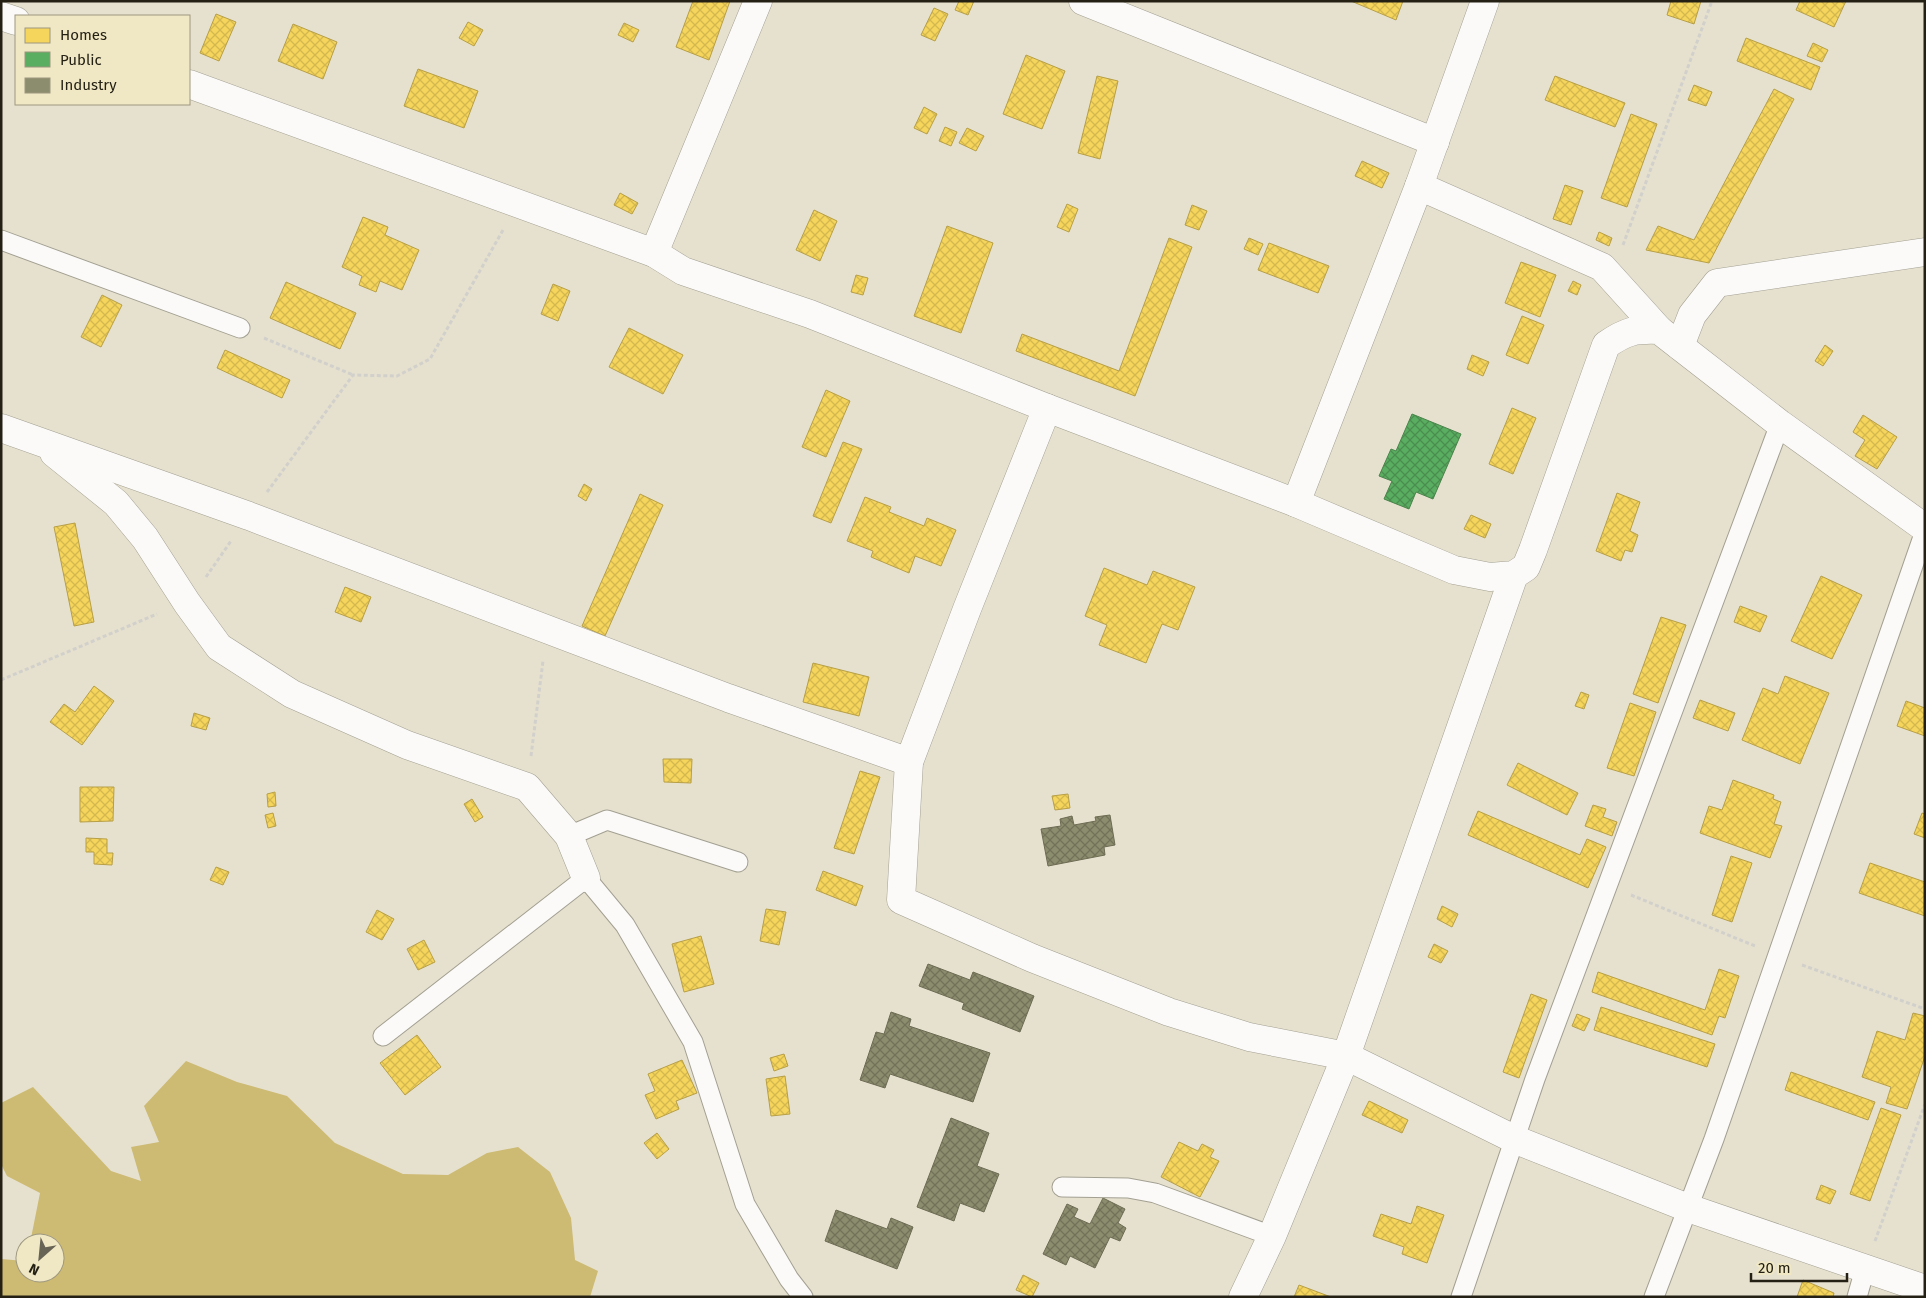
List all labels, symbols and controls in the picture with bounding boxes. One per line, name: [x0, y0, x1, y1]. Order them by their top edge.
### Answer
legend: [15, 15, 190, 105]
text: Homes: [60, 26, 107, 44]
text: Public: [60, 51, 102, 69]
text: Industry: [60, 76, 117, 94]
north arrow: [15, 1233, 65, 1283]
scale bar: [1751, 1250, 1847, 1282]
text: N: [26, 1259, 42, 1279]
text: 20 m: [1758, 1259, 1791, 1277]

